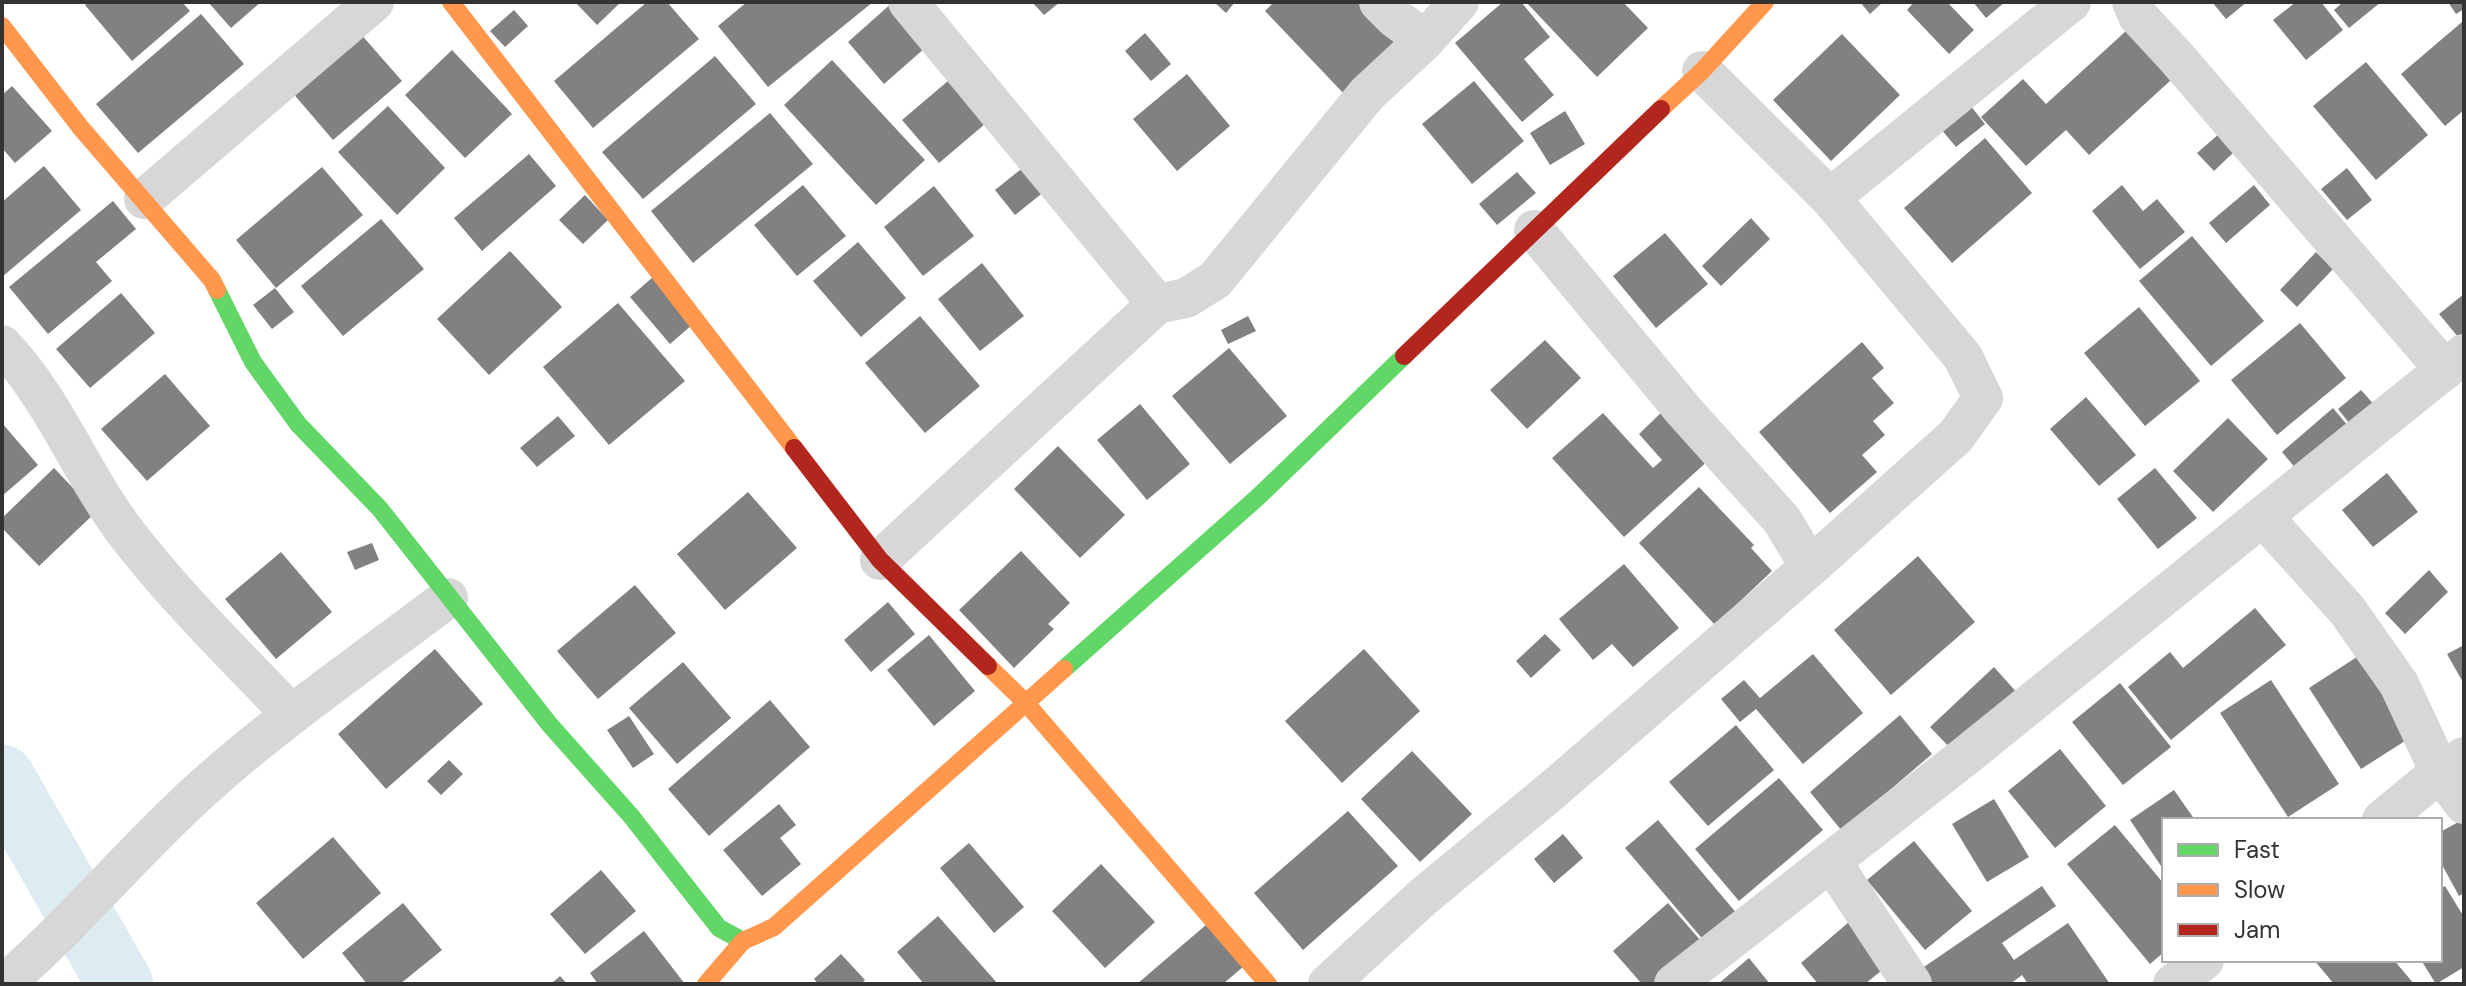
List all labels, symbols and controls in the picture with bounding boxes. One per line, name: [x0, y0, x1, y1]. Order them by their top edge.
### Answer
legend: [2162, 818, 2442, 962]
text: Fast: [2234, 834, 2280, 865]
text: Slow: [2234, 874, 2285, 905]
text: Jam: [2234, 914, 2280, 945]

